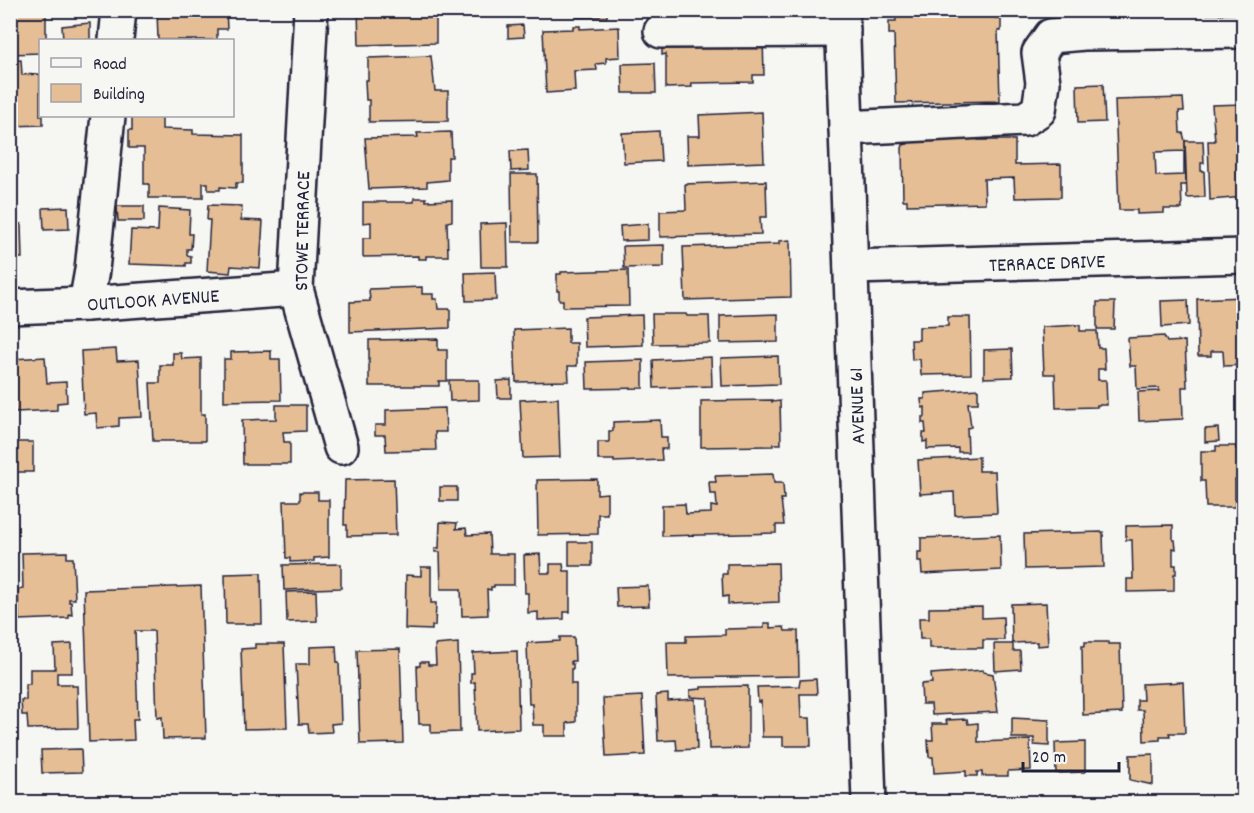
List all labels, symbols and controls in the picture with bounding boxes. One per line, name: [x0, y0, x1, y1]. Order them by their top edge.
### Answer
legend: [39, 39, 234, 117]
text: Road: [93, 53, 127, 78]
text: Building: [93, 83, 145, 108]
street label: STOWE TERRACE: [289, 171, 319, 291]
street label: TERRACE DRIVE: [989, 249, 1106, 281]
street label: OUTLOOK AVENUE: [86, 283, 220, 321]
street label: AVENUE 61: [844, 367, 874, 445]
scale bar: [1023, 735, 1119, 773]
text: 20 m: [1032, 746, 1066, 771]

